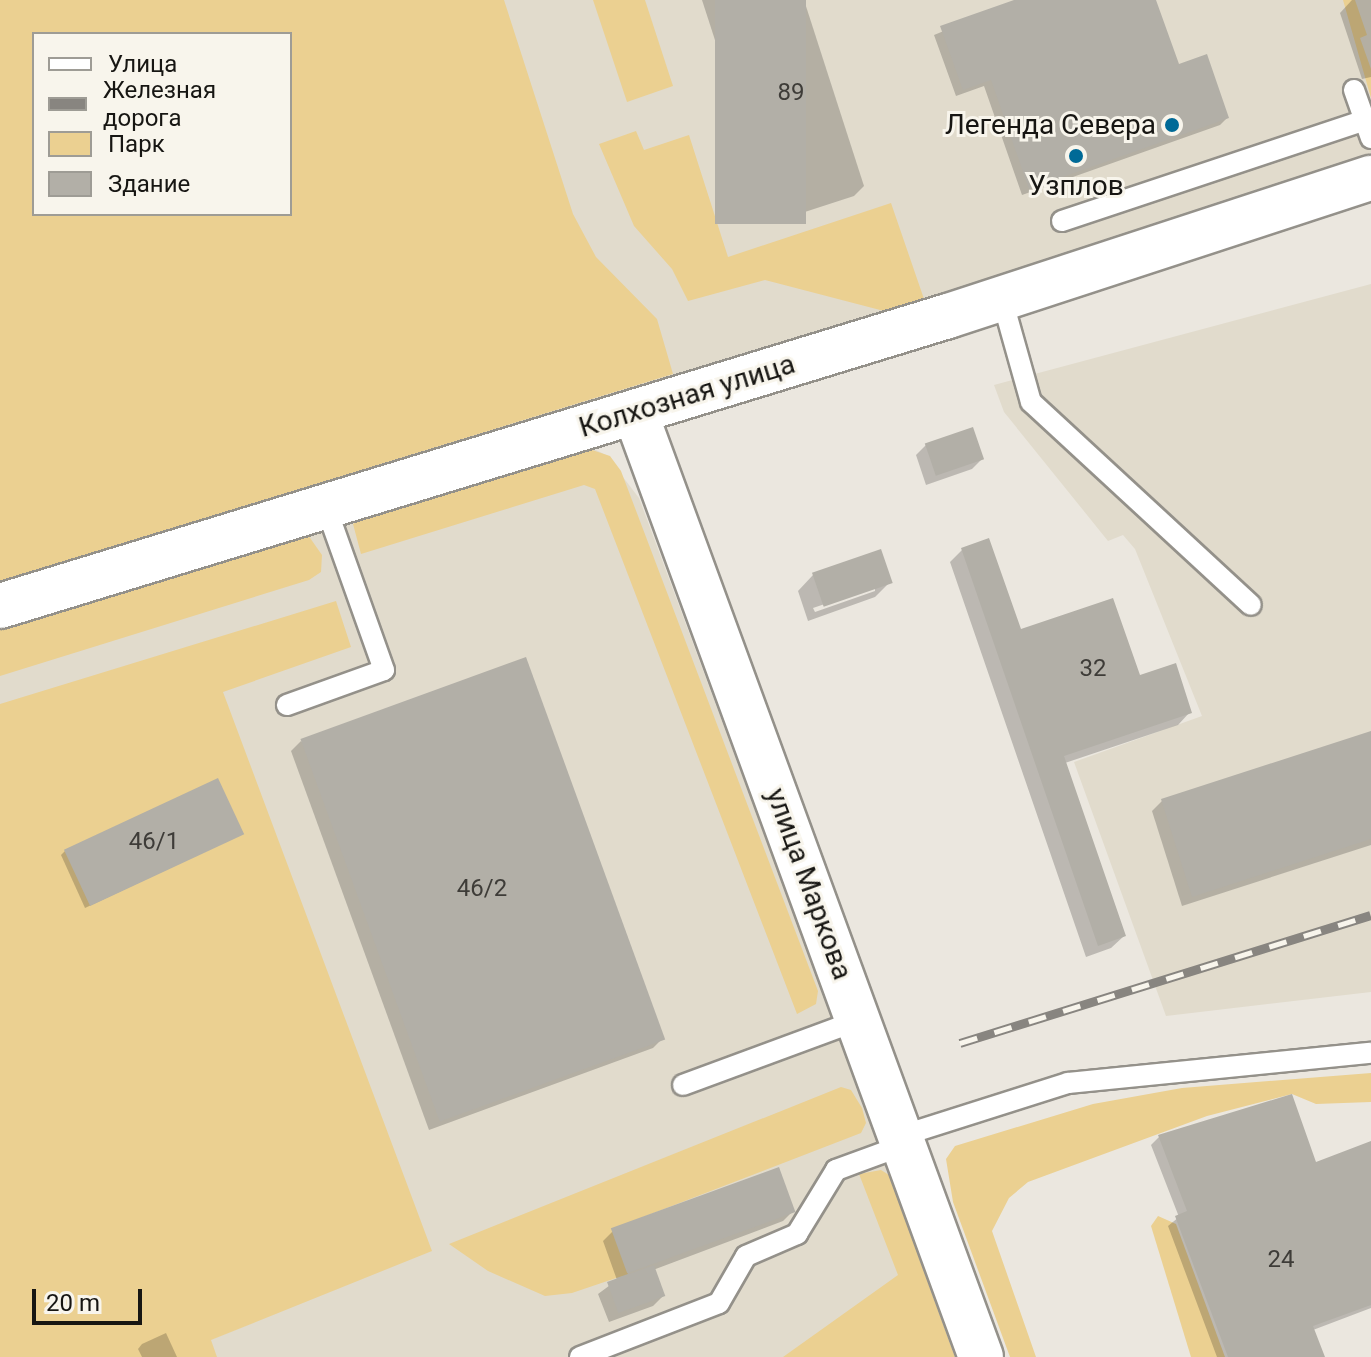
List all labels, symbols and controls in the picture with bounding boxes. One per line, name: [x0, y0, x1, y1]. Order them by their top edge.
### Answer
legend: [32, 32, 292, 216]
text: Улица: [108, 50, 177, 78]
text: Железная дорога: [103, 76, 216, 132]
house number: 89: [778, 79, 804, 107]
place label: Легенда Севера: [945, 108, 1156, 142]
marker: Легенда Севера: [1163, 116, 1181, 134]
text: Парк: [108, 130, 165, 158]
marker: Узплов: [1067, 147, 1085, 165]
place label: Узплов: [1028, 169, 1124, 203]
text: Здание: [108, 170, 190, 198]
street label: Колхозная улица: [575, 347, 799, 445]
house number: 32: [1080, 655, 1106, 683]
street label: улица Маркова: [759, 784, 859, 984]
house number: 46/1: [129, 828, 179, 856]
house number: 46/2: [457, 875, 507, 903]
house number: 24: [1268, 1246, 1294, 1274]
scale bar: [36, 1273, 146, 1323]
text: 20 m: [46, 1289, 100, 1317]

